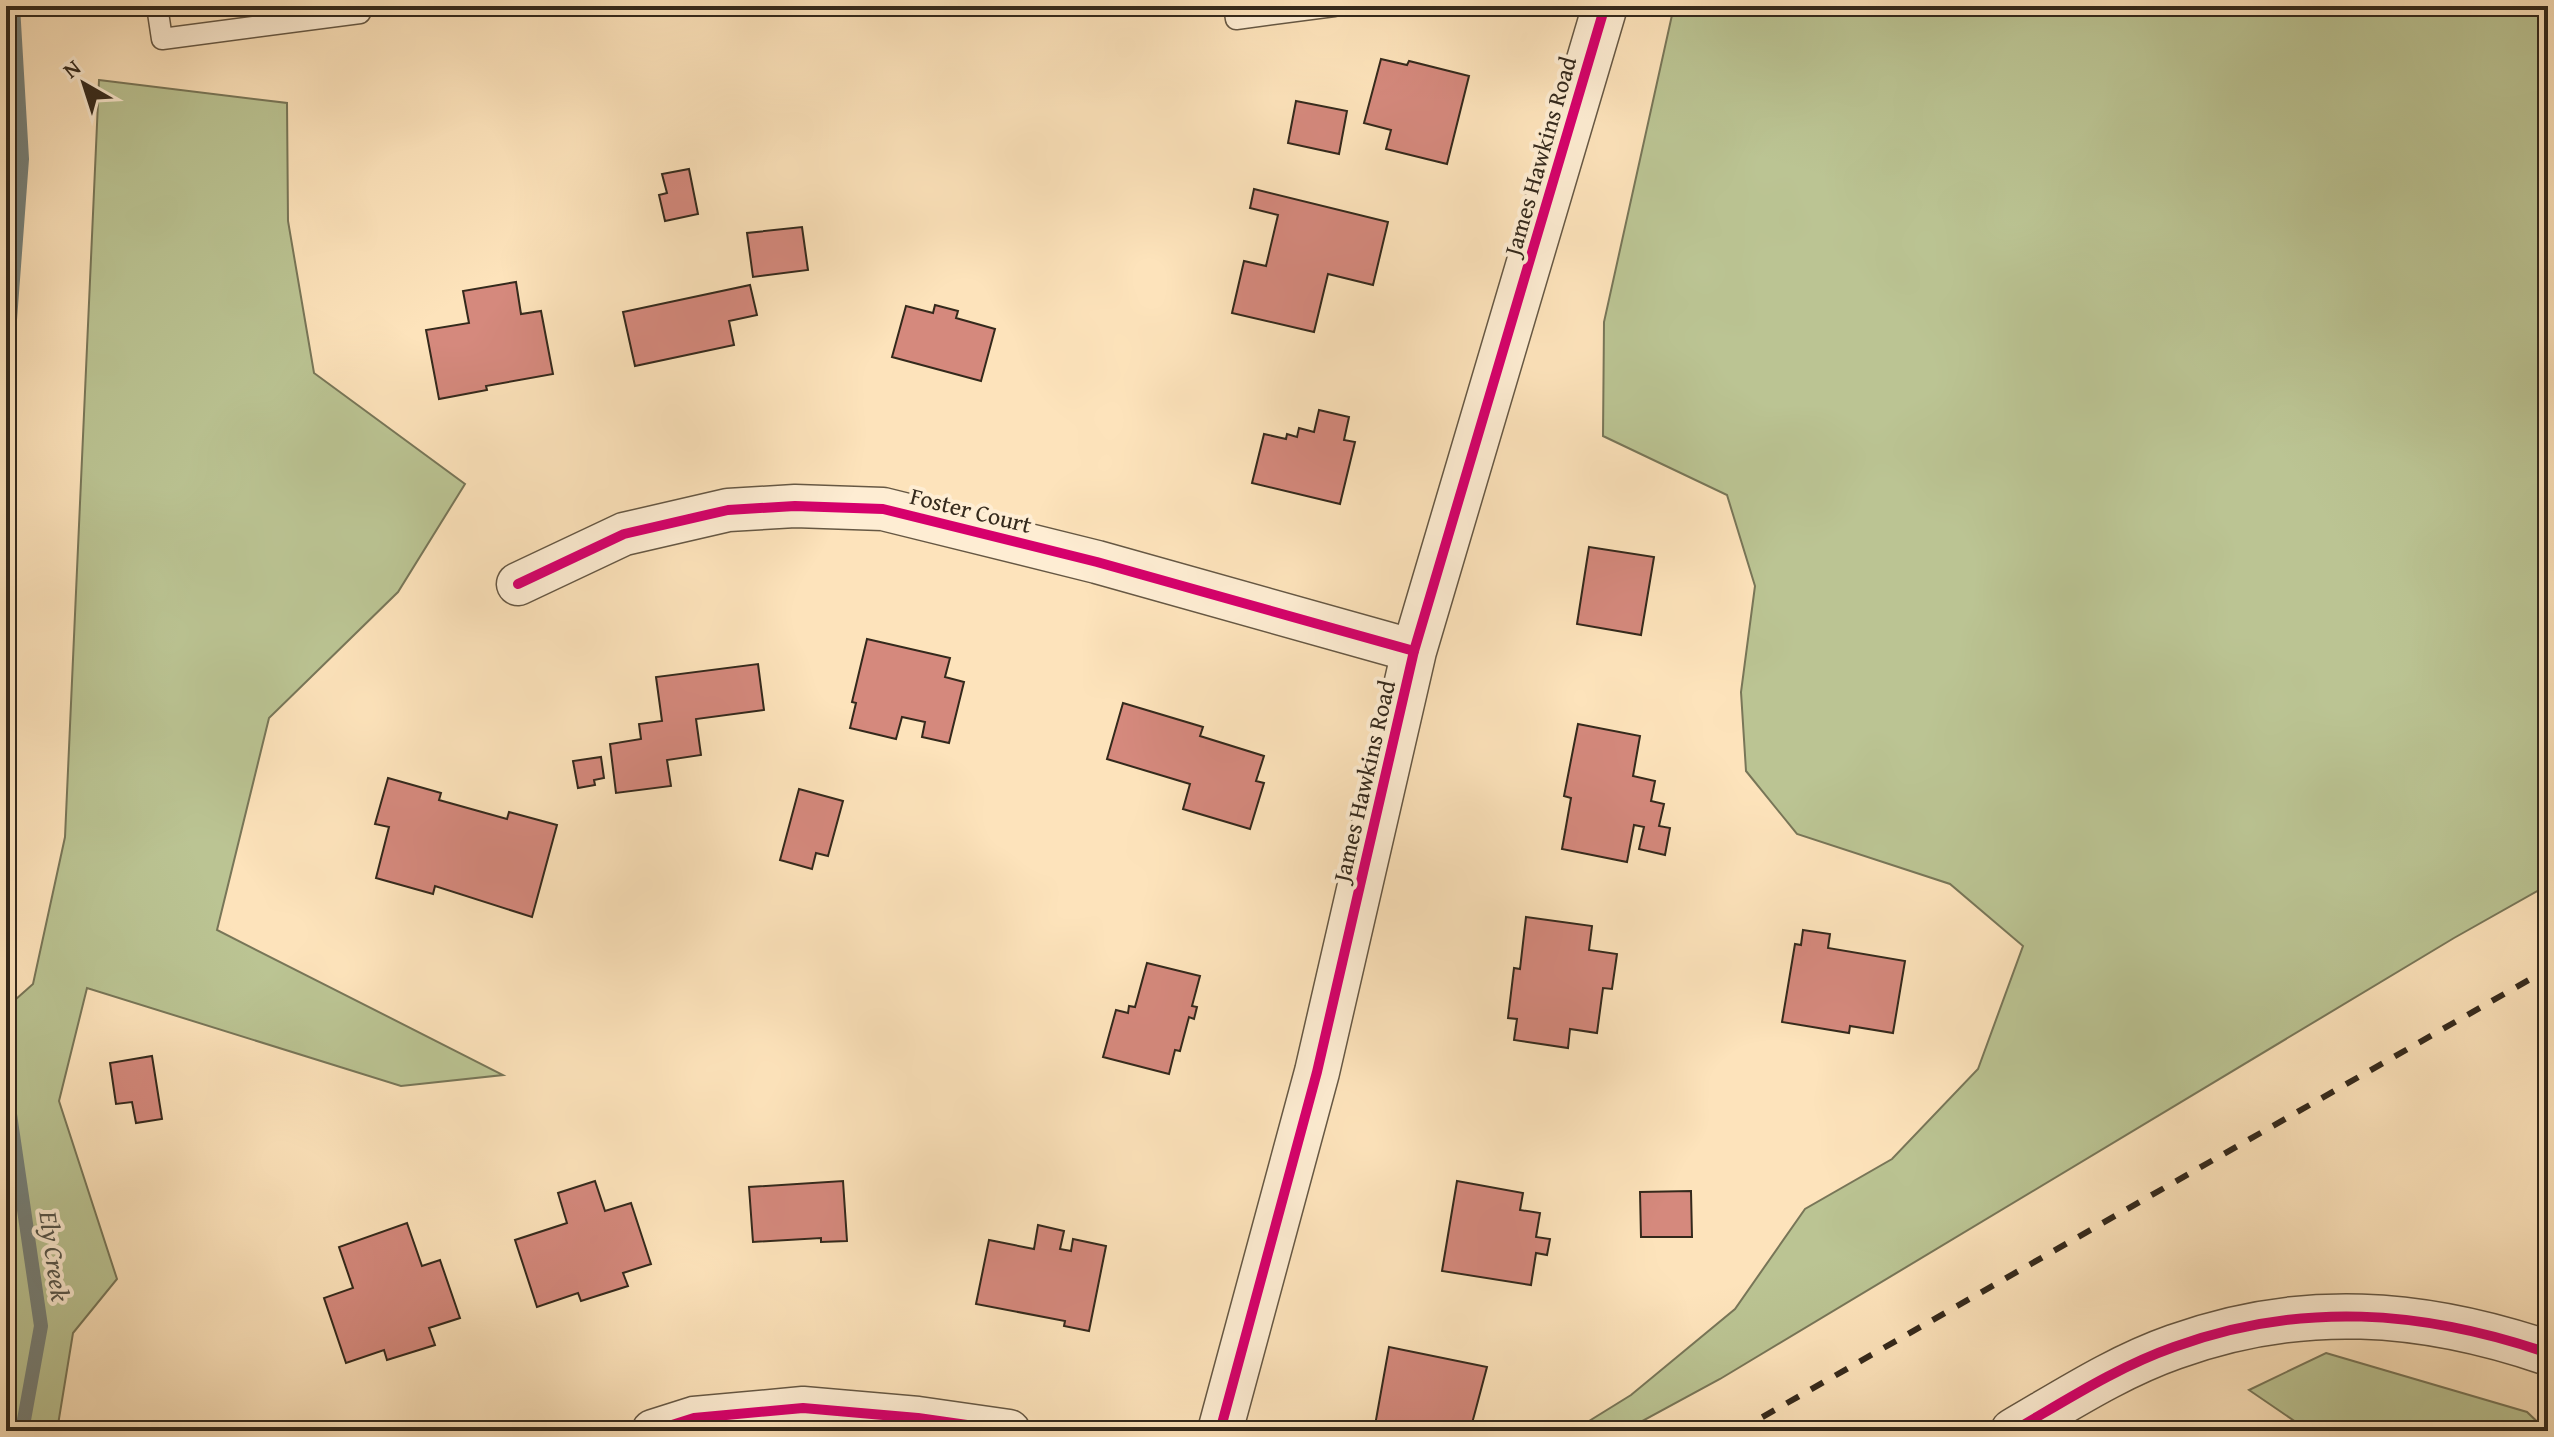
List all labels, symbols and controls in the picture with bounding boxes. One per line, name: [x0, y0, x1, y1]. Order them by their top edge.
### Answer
north arrow: [44, 44, 124, 124]
text: N: [56, 51, 87, 86]
street label: James Hawkins Road: [1494, 52, 1585, 263]
street label: Foster Court: [907, 478, 1036, 542]
street label: James Hawkins Road: [1323, 677, 1404, 888]
water label: Ely Creek: [29, 1207, 81, 1304]

